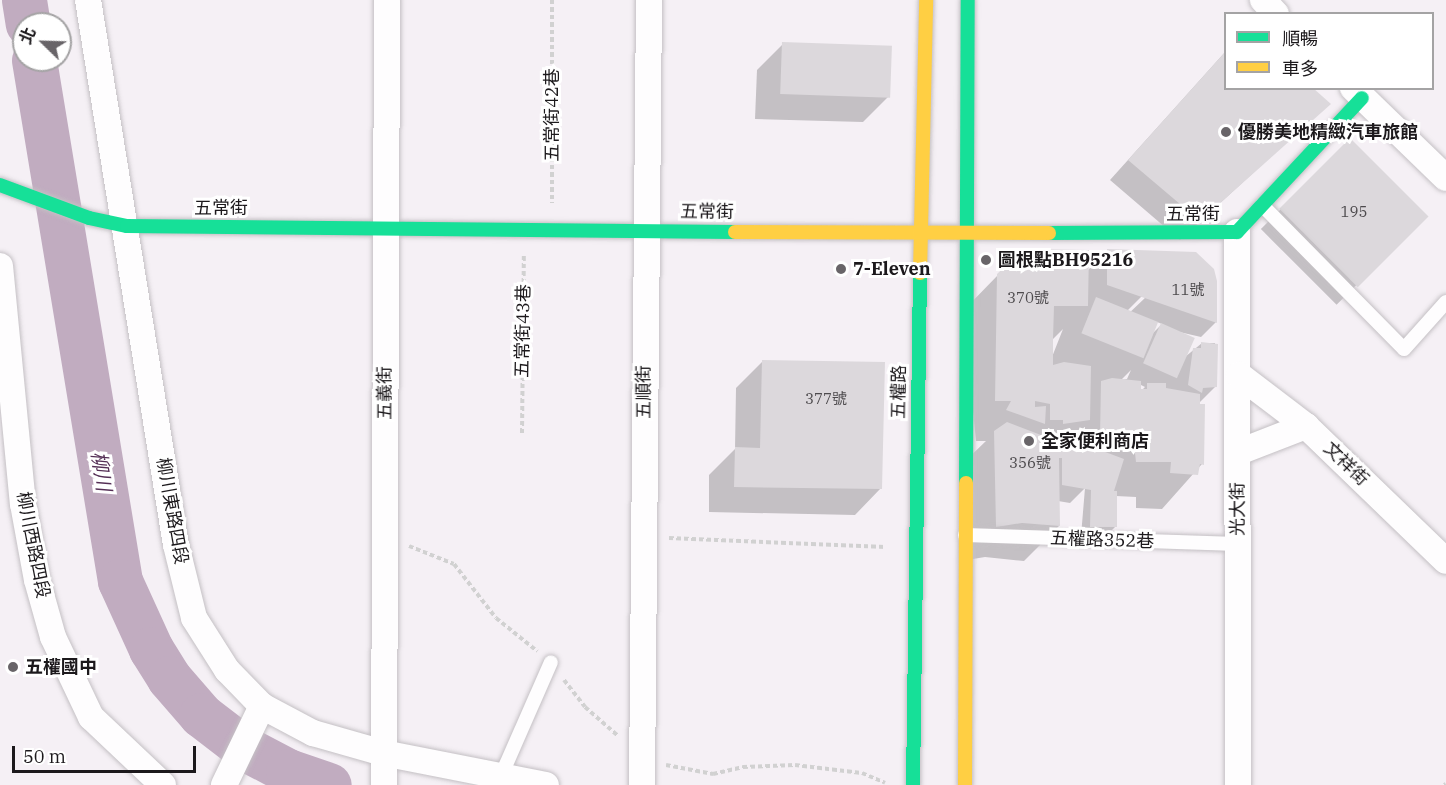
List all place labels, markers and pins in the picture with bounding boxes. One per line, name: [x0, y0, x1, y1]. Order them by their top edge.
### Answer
place label: 優勝美地精緻汽車旅館: [1238, 121, 1418, 143]
marker: 優勝美地精緻汽車旅館: [1219, 125, 1233, 139]
place label: 圖根點BH95216: [998, 249, 1133, 271]
marker: 圖根點BH95216: [979, 253, 993, 267]
place label: 7-Eleven: [853, 258, 931, 280]
marker: 7-Eleven: [834, 262, 848, 276]
place label: 全家便利商店: [1041, 430, 1149, 452]
marker: 全家便利商店: [1022, 434, 1036, 448]
place label: 五權國中: [25, 656, 97, 678]
marker: 五權國中: [6, 660, 20, 674]

